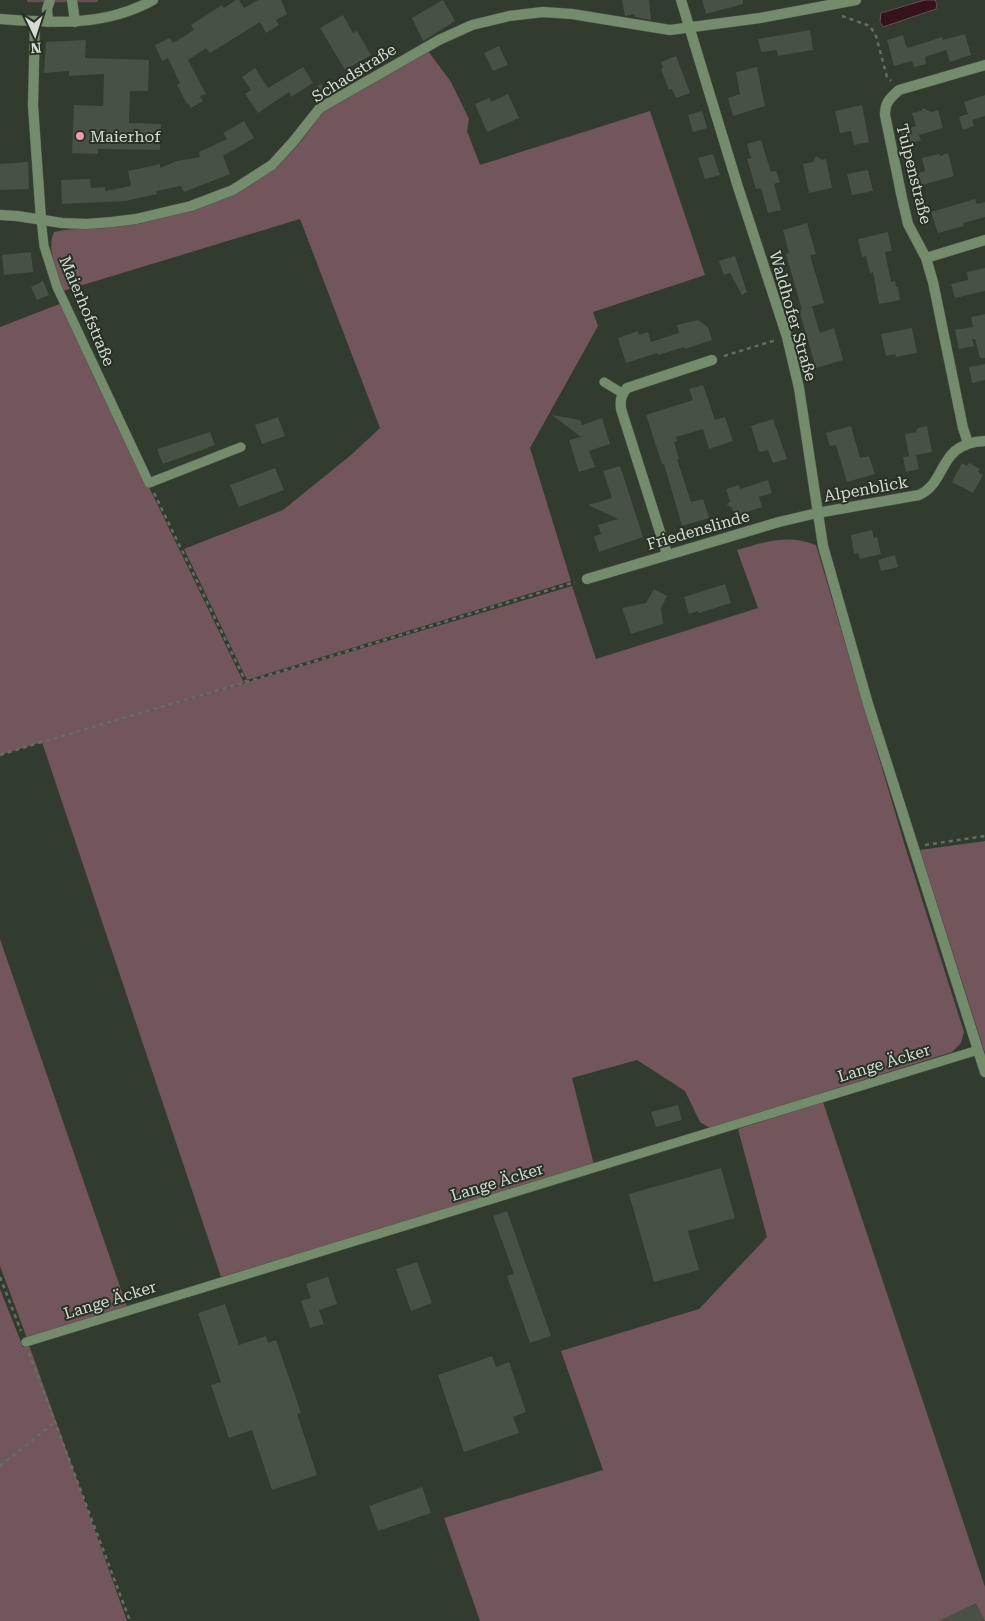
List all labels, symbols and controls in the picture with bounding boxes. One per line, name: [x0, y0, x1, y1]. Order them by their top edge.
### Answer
north arrow: [10, 10, 60, 60]
street label: Schadstraße: [308, 39, 400, 106]
text: N: [30, 40, 42, 56]
street label: Tulpenstraße: [892, 122, 936, 226]
place label: Maierhof: [90, 127, 161, 146]
marker: Maierhof: [74, 130, 86, 142]
street label: Waldhofer Straße: [765, 249, 821, 384]
street label: Maierhofstraße: [55, 253, 119, 369]
street label: Alpenblick: [822, 472, 910, 506]
street label: Friedenslinde: [644, 506, 752, 554]
street label: Lange Äcker: [835, 1040, 933, 1086]
street label: Lange Äcker: [448, 1159, 546, 1205]
street label: Lange Äcker: [61, 1277, 159, 1323]

